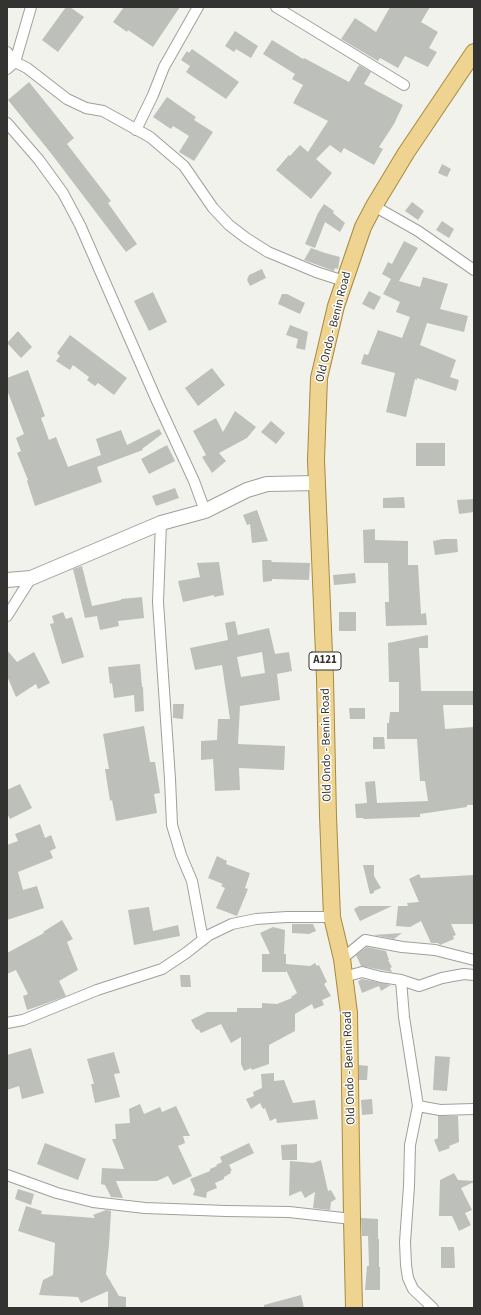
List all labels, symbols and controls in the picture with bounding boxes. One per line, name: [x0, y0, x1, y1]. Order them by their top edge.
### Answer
street label: Old Ondo - Benin Road: [313, 270, 355, 384]
road number: A121: [309, 652, 341, 670]
street label: Old Ondo - Benin Road: [319, 688, 335, 802]
street label: Old Ondo - Benin Road: [341, 1011, 359, 1125]

